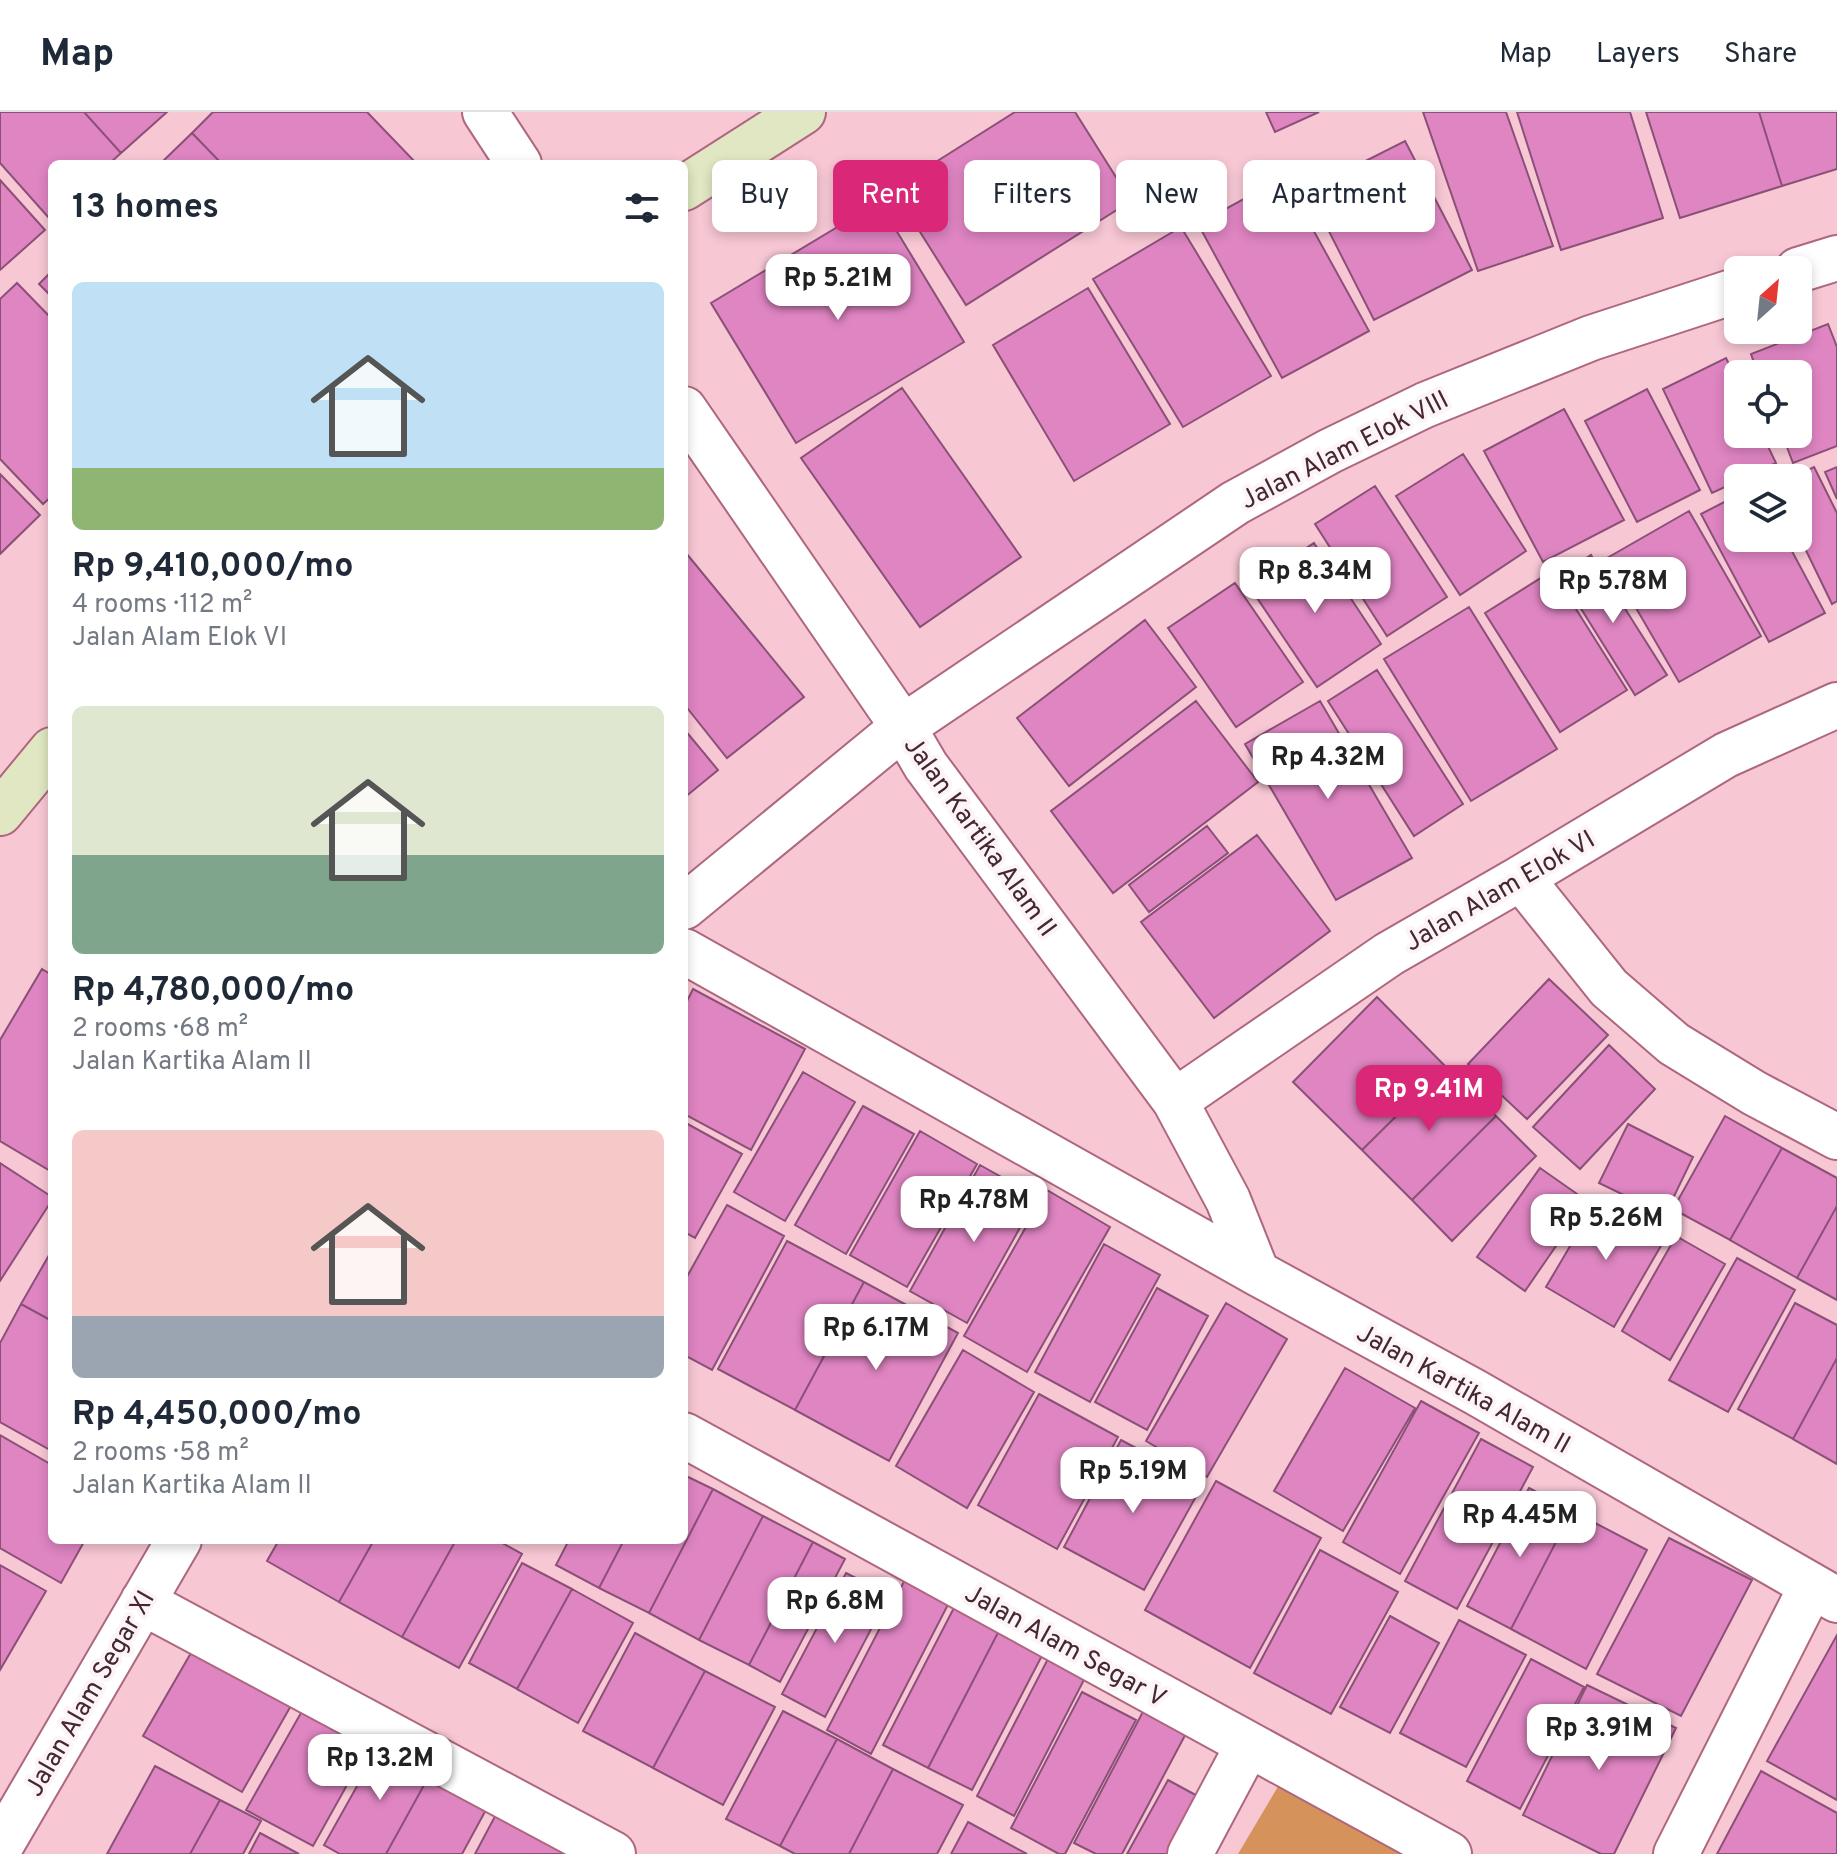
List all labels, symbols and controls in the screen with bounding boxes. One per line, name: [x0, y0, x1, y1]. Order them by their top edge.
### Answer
text: Map: [40, 31, 114, 80]
text: Map: [1499, 37, 1552, 73]
text: Layers: [1596, 37, 1680, 73]
text: Share: [1724, 37, 1797, 73]
chip: Buy: [712, 160, 817, 232]
chip: Rent: [833, 160, 948, 232]
chip: Filters: [964, 160, 1100, 232]
chip: New: [1116, 160, 1227, 232]
chip: Apartment: [1243, 160, 1435, 232]
icon: filters: [620, 186, 664, 230]
text: 13 homes: [72, 187, 219, 230]
pin: Rp 5.21M: [755, 254, 921, 322]
north arrow: [1724, 256, 1812, 344]
map controls: [1724, 256, 1812, 552]
text: Rp 5.21M: [784, 263, 892, 296]
icon: home: [296, 334, 440, 478]
button: locate: [1724, 360, 1812, 448]
street label: Jalan Alam Elok VIII: [1235, 384, 1455, 518]
button: layers: [1724, 464, 1812, 552]
text: Rp 9,410,000/mo: [72, 546, 354, 589]
pin: Rp 8.34M: [1232, 547, 1398, 615]
text: Rp 8.34M: [1258, 556, 1372, 589]
pin: Rp 5.78M: [1530, 557, 1696, 625]
text: Rp 5.78M: [1558, 566, 1668, 599]
text: 4 rooms · 112 m²: [72, 589, 252, 622]
text: Jalan Alam Elok VI: [72, 622, 287, 655]
street label: Jalan Kartika Alam II: [895, 731, 1063, 944]
pin: Rp 4.32M: [1245, 733, 1411, 801]
text: Rp 4.32M: [1271, 742, 1385, 775]
icon: home: [296, 758, 440, 902]
street label: Jalan Alam Elok VI: [1399, 824, 1602, 960]
text: Rp 4,780,000/mo: [72, 970, 354, 1013]
text: 2 rooms · 68 m²: [72, 1013, 248, 1046]
text: Jalan Kartika Alam II: [72, 1046, 312, 1079]
pin: Rp 9.41M: [1346, 1065, 1512, 1133]
text: Rp 9.41M: [1374, 1074, 1484, 1107]
pin: Rp 4.78M: [891, 1176, 1057, 1244]
icon: home: [296, 1182, 440, 1326]
text: Rp 4.78M: [919, 1185, 1029, 1218]
pin: Rp 5.26M: [1523, 1194, 1689, 1262]
text: Rp 5.26M: [1549, 1203, 1663, 1236]
pin: Rp 6.17M: [793, 1304, 959, 1372]
text: Rp 6.17M: [822, 1313, 930, 1346]
street label: Jalan Kartika Alam II: [1350, 1318, 1576, 1463]
text: Rp 4,450,000/mo: [72, 1394, 362, 1437]
text: 2 rooms · 58 m²: [72, 1437, 249, 1470]
pin: Rp 5.19M: [1050, 1447, 1216, 1515]
text: Rp 5.19M: [1078, 1456, 1188, 1489]
text: Jalan Kartika Alam II: [72, 1470, 312, 1503]
pin: Rp 4.45M: [1437, 1491, 1603, 1559]
text: Rp 4.45M: [1462, 1500, 1578, 1533]
pin: Rp 6.8M: [761, 1577, 909, 1645]
street label: Jalan Alam Segar V: [958, 1578, 1171, 1716]
street label: Jalan Alam Segar XI: [19, 1585, 164, 1803]
text: Rp 6.8M: [785, 1586, 885, 1619]
pin: Rp 3.91M: [1516, 1704, 1682, 1772]
text: Rp 3.91M: [1545, 1713, 1653, 1746]
pin: Rp 13.2M: [297, 1734, 463, 1802]
text: Rp 13.2M: [326, 1743, 434, 1776]

